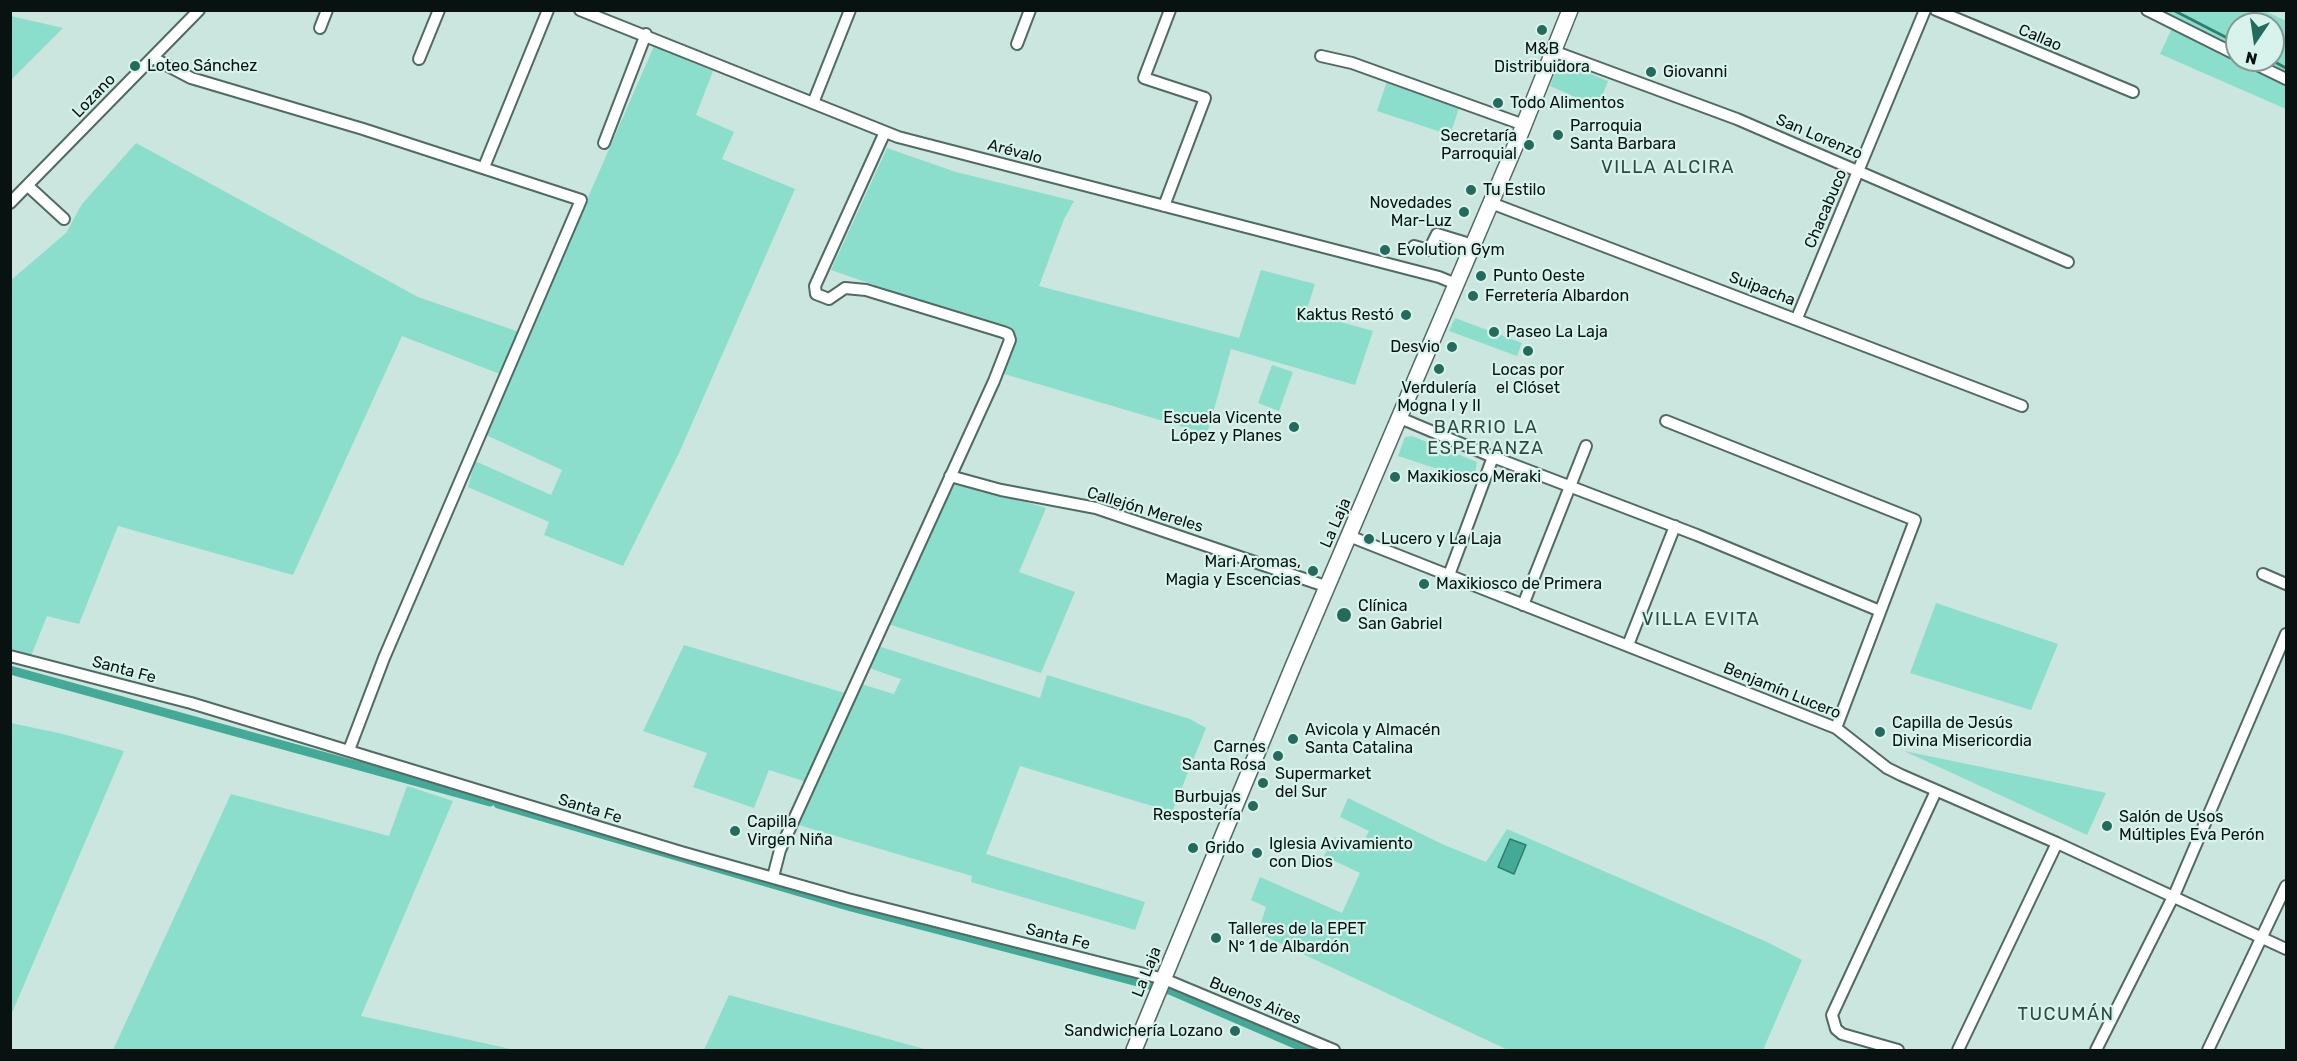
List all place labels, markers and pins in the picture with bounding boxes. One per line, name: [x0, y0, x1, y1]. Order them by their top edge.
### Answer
marker: M&B Distribuidora: [1535, 23, 1549, 37]
place label: M&B Distribuidora: [1494, 39, 1590, 77]
place label: Loteo Sánchez: [147, 56, 257, 76]
marker: Loteo Sánchez: [128, 59, 142, 73]
place label: Giovanni: [1663, 62, 1727, 82]
marker: Giovanni: [1644, 65, 1658, 79]
place label: Todo Alimentos: [1510, 93, 1624, 113]
marker: Todo Alimentos: [1491, 96, 1505, 110]
place label: Parroquia Santa Barbara: [1570, 116, 1676, 154]
place label: Secretaría Parroquial: [1441, 126, 1517, 164]
marker: Parroquia Santa Barbara: [1551, 128, 1565, 142]
marker: Secretaría Parroquial: [1522, 138, 1536, 152]
place label: Tu Estilo: [1483, 180, 1546, 200]
marker: Tu Estilo: [1464, 183, 1478, 197]
place label: Novedades Mar-Luz: [1369, 193, 1452, 231]
marker: Novedades Mar-Luz: [1457, 205, 1471, 219]
place label: Evolution Gym: [1397, 240, 1505, 260]
marker: Evolution Gym: [1378, 243, 1392, 257]
place label: Punto Oeste: [1493, 266, 1585, 286]
marker: Punto Oeste: [1474, 269, 1488, 283]
place label: Ferretería Albardon: [1485, 286, 1629, 306]
marker: Ferretería Albardon: [1466, 289, 1480, 303]
place label: Kaktus Restó: [1297, 305, 1394, 325]
marker: Kaktus Restó: [1399, 308, 1413, 322]
place label: Paseo La Laja: [1506, 322, 1608, 342]
marker: Paseo La Laja: [1487, 325, 1501, 339]
place label: Desvio: [1390, 337, 1440, 357]
marker: Desvio: [1445, 340, 1459, 354]
marker: Locas por el Clóset: [1521, 344, 1535, 358]
place label: Locas por el Clóset: [1492, 360, 1564, 398]
marker: Verdulería Mogna I y II: [1432, 362, 1446, 376]
place label: Verdulería Mogna I y II: [1397, 378, 1481, 416]
place label: Escuela Vicente López y Planes: [1163, 408, 1282, 446]
marker: Escuela Vicente López y Planes: [1287, 420, 1301, 434]
place label: Maxikiosco Meraki: [1407, 467, 1541, 487]
marker: Maxikiosco Meraki: [1388, 470, 1402, 484]
place label: Lucero y La Laja: [1381, 529, 1502, 549]
marker: Lucero y La Laja: [1362, 532, 1376, 546]
place label: Mari Aromas, Magia y Escencias: [1165, 552, 1301, 590]
marker: Mari Aromas, Magia y Escencias: [1306, 564, 1320, 578]
place label: Maxikiosco de Primera: [1436, 574, 1602, 594]
marker: Maxikiosco de Primera: [1417, 577, 1431, 591]
place label: Clínica San Gabriel: [1358, 596, 1442, 634]
marker: Clínica San Gabriel: [1335, 606, 1353, 624]
place label: Capilla de Jesús Divina Misericordia: [1892, 713, 2032, 751]
place label: Avicola y Almacén Santa Catalina: [1305, 720, 1441, 758]
marker: Capilla de Jesús Divina Misericordia: [1873, 725, 1887, 739]
marker: Avicola y Almacén Santa Catalina: [1286, 732, 1300, 746]
place label: Carnes Santa Rosa: [1182, 737, 1266, 775]
marker: Carnes Santa Rosa: [1271, 749, 1285, 763]
place label: Supermarket del Sur: [1275, 764, 1371, 802]
marker: Supermarket del Sur: [1256, 776, 1270, 790]
place label: Burbujas Respostería: [1153, 787, 1241, 825]
marker: Burbujas Respostería: [1246, 799, 1260, 813]
place label: Salón de Usos Múltiples Eva Perón: [2119, 807, 2264, 845]
place label: Capilla Virgen Niña: [747, 812, 833, 850]
marker: Salón de Usos Múltiples Eva Perón: [2100, 819, 2114, 833]
marker: Capilla Virgen Niña: [728, 824, 742, 838]
place label: Iglesia Avivamiento con Dios: [1269, 834, 1413, 872]
place label: Grido: [1205, 838, 1245, 858]
marker: Grido: [1186, 841, 1200, 855]
marker: Iglesia Avivamiento con Dios: [1250, 846, 1264, 860]
place label: Talleres de la EPET Nº 1 de Albardón: [1228, 919, 1366, 957]
marker: Talleres de la EPET Nº 1 de Albardón: [1209, 931, 1223, 945]
place label: Sandwichería Lozano: [1064, 1021, 1223, 1041]
marker: Sandwichería Lozano: [1228, 1024, 1242, 1038]

